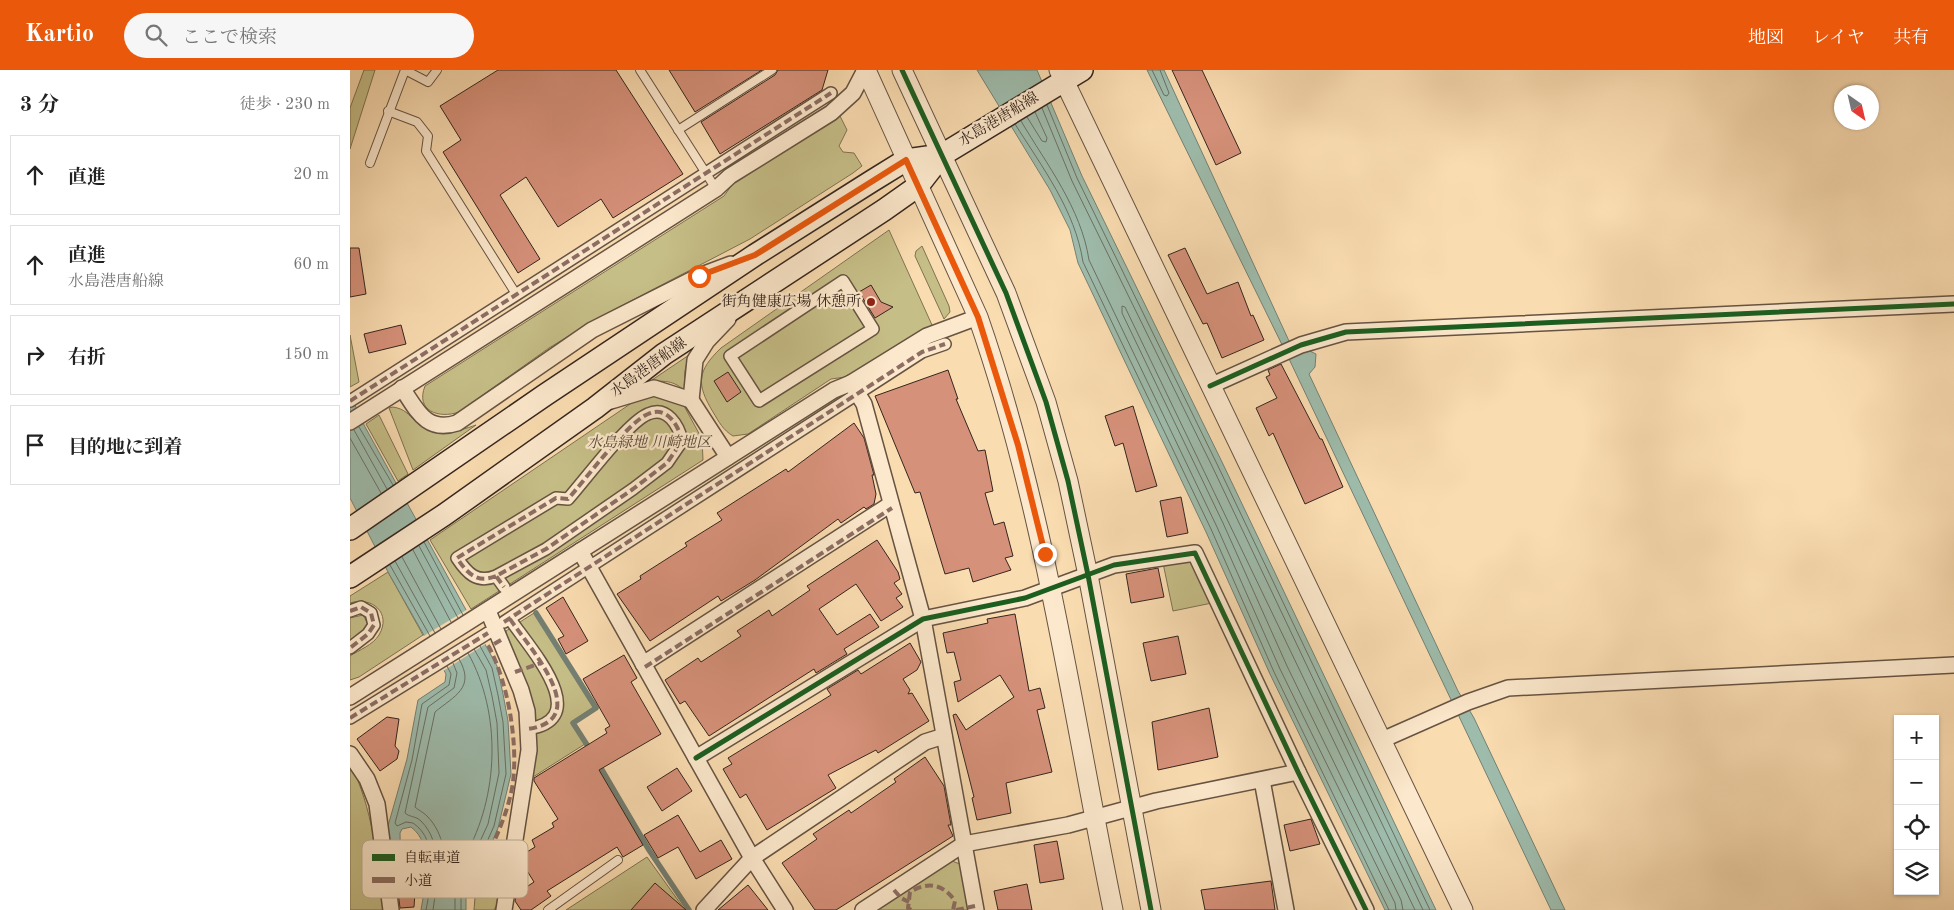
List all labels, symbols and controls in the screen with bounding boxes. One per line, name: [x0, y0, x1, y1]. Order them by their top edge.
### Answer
search box: [124, 13, 474, 58]
icon: search: [142, 21, 170, 49]
text: Kartio: [25, 23, 94, 47]
text: ここで検索: [182, 29, 277, 48]
text: 地図: [1748, 29, 1784, 47]
text: レイヤ: [1812, 29, 1865, 47]
text: 共有: [1893, 29, 1929, 47]
north arrow: [1834, 85, 1879, 130]
street label: 水島港唐船線: [956, 89, 1041, 150]
text: 3 分: [20, 95, 59, 116]
text: 徒歩 · 230 m: [240, 97, 330, 113]
icon: ahead: [21, 161, 49, 189]
text: 20 m: [293, 167, 329, 183]
text: 直進: [68, 169, 106, 188]
text: 直進: [68, 247, 106, 266]
icon: ahead: [21, 251, 49, 279]
text: 60 m: [293, 257, 329, 273]
route start: [688, 265, 711, 288]
text: 水島港唐船線: [68, 274, 164, 290]
place label: 街角健康広場 休憩所: [722, 293, 861, 310]
marker: 街角健康広場 休憩所: [865, 296, 877, 308]
street label: 水島港唐船線: [607, 334, 690, 401]
icon: right: [21, 341, 49, 369]
text: 150 m: [284, 347, 329, 363]
text: 右折: [68, 349, 106, 368]
icon: arrive: [21, 431, 49, 459]
park label: 水島緑地 川崎地区: [587, 434, 713, 451]
text: 目的地に到着: [68, 439, 182, 458]
route end: [1034, 543, 1057, 566]
map controls: [1894, 715, 1939, 895]
button: +: [1894, 715, 1939, 760]
button: −: [1894, 760, 1939, 805]
button: locate: [1894, 805, 1939, 850]
legend: [362, 840, 528, 898]
text: 自転車道: [404, 850, 460, 865]
button: layers: [1894, 850, 1939, 895]
text: 小道: [404, 873, 432, 888]

